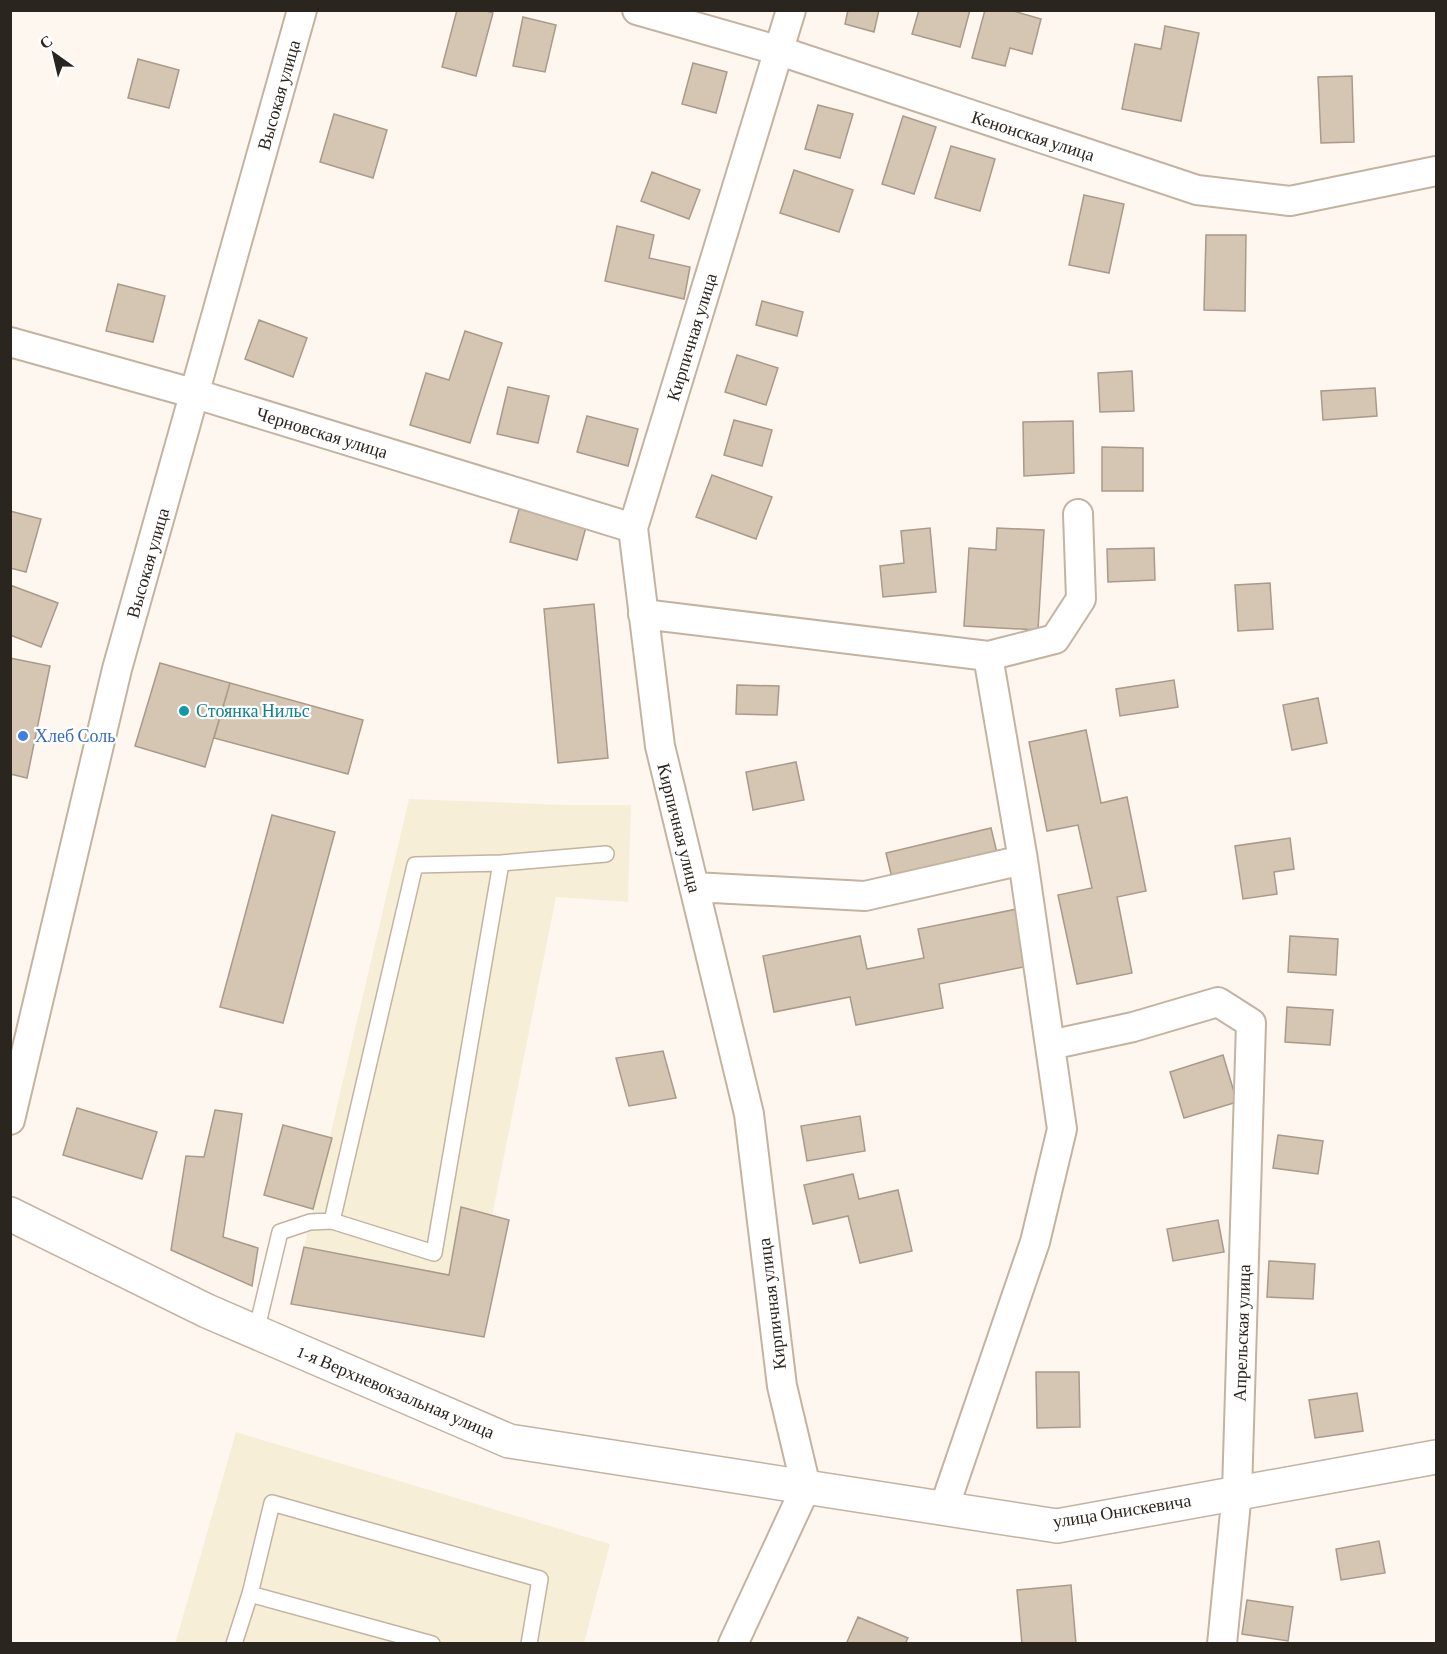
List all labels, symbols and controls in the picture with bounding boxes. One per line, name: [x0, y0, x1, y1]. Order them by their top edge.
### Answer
north arrow: [24, 24, 84, 84]
text: С: [36, 32, 55, 52]
street label: Высокая улица: [254, 38, 304, 152]
street label: Кенонская улица: [969, 107, 1097, 165]
street label: Кирпичная улица: [663, 271, 721, 403]
street label: Черновская улица: [254, 404, 390, 462]
street label: Высокая улица: [123, 506, 173, 620]
place label: Стоянка Нильс: [196, 701, 310, 721]
marker: Стоянка Нильс: [177, 704, 191, 718]
place label: Хлеб Соль: [35, 726, 115, 746]
marker: Хлеб Соль: [16, 729, 30, 743]
street label: Кирпичная улица: [653, 761, 705, 895]
street label: Кирпичная улица: [754, 1237, 790, 1371]
street label: Апрельская улица: [1230, 1264, 1254, 1402]
street label: 1-я Верхневокзальная улица: [295, 1341, 497, 1443]
street label: улица Онискевича: [1052, 1490, 1192, 1532]

